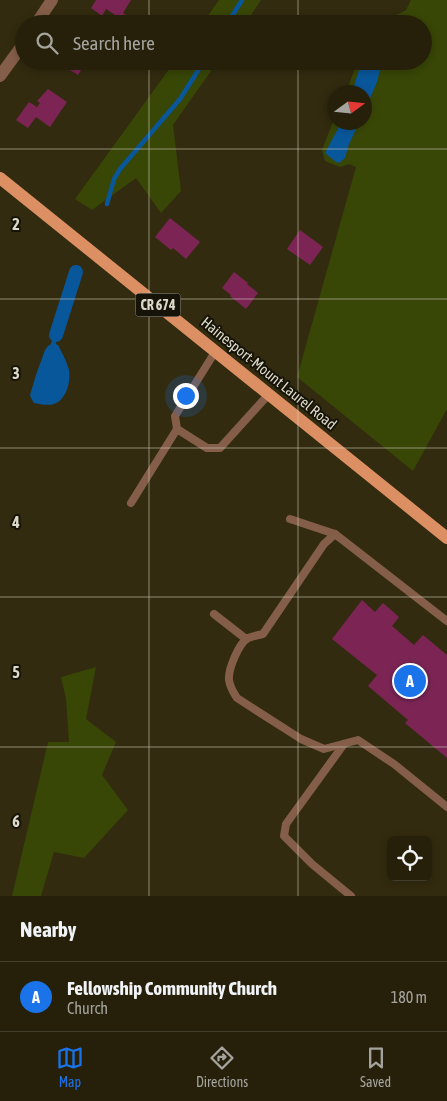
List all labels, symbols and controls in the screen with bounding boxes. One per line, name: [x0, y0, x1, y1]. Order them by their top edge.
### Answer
search box: [15, 15, 432, 70]
icon: search: [33, 29, 61, 57]
text: Search here: [73, 32, 155, 54]
north arrow: [327, 85, 372, 130]
text: 2: [12, 215, 20, 233]
road number: CR 674: [136, 294, 180, 316]
street label: Hainesport-Mount Laurel Road: [198, 313, 340, 433]
text: 3: [12, 364, 20, 382]
your location: [173, 383, 199, 409]
text: 4: [11, 513, 20, 531]
pin: A: [394, 662, 426, 700]
text: 5: [12, 663, 20, 681]
text: 6: [12, 812, 20, 830]
map controls: [387, 836, 432, 881]
button: locate: [387, 836, 432, 881]
text: Nearby: [20, 917, 76, 941]
text: Fellowship Community Church: [67, 977, 277, 999]
text: A: [32, 988, 40, 1006]
text: 180 m: [391, 988, 427, 1006]
text: Church: [67, 999, 108, 1017]
tab: Map: [56, 1044, 84, 1090]
tab: Directions: [196, 1044, 248, 1090]
tab: Saved: [360, 1044, 391, 1090]

